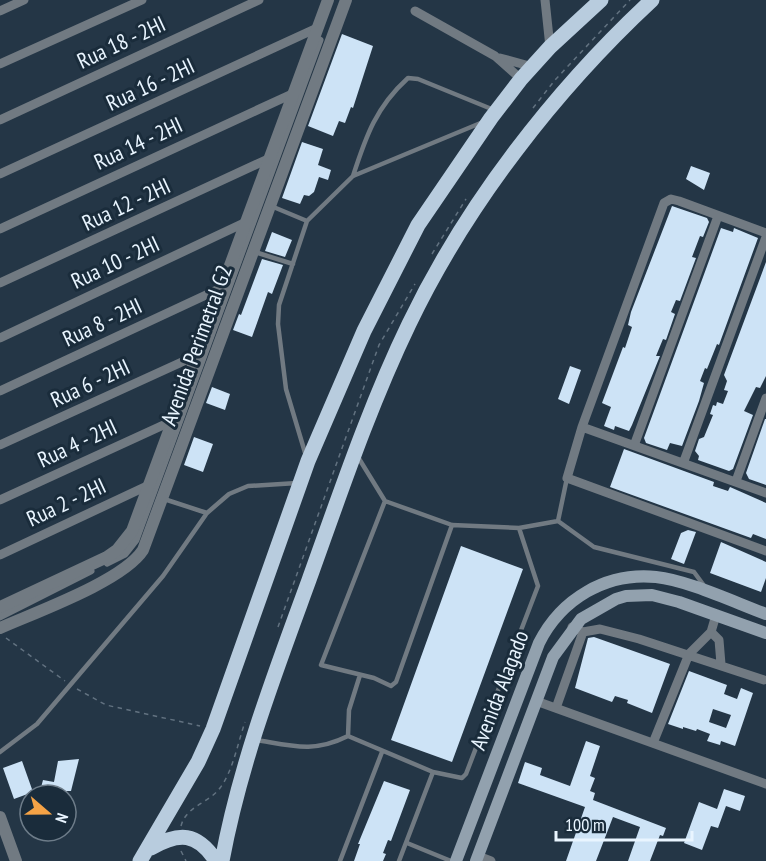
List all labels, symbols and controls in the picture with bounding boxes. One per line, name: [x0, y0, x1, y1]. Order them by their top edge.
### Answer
street label: Rua 18 - 2HI: [72, 9, 170, 75]
street label: Rua 16 - 2HI: [101, 51, 199, 117]
street label: Rua 14 - 2HI: [89, 110, 187, 176]
street label: Rua 12 - 2HI: [77, 171, 175, 237]
street label: Rua 10 - 2HI: [66, 229, 164, 295]
street label: Avenida Perimetral G2: [154, 261, 238, 429]
street label: Rua 8 - 2HI: [58, 291, 146, 353]
street label: Rua 6 - 2HI: [46, 352, 134, 414]
street label: Rua 4 - 2HI: [33, 412, 121, 474]
street label: Rua 2 - 2HI: [22, 471, 110, 533]
street label: Avenida Alagado: [463, 626, 535, 754]
north arrow: [18, 783, 78, 843]
scale bar: [556, 804, 692, 842]
text: N: [51, 811, 73, 826]
text: 100 m: [565, 813, 605, 836]

